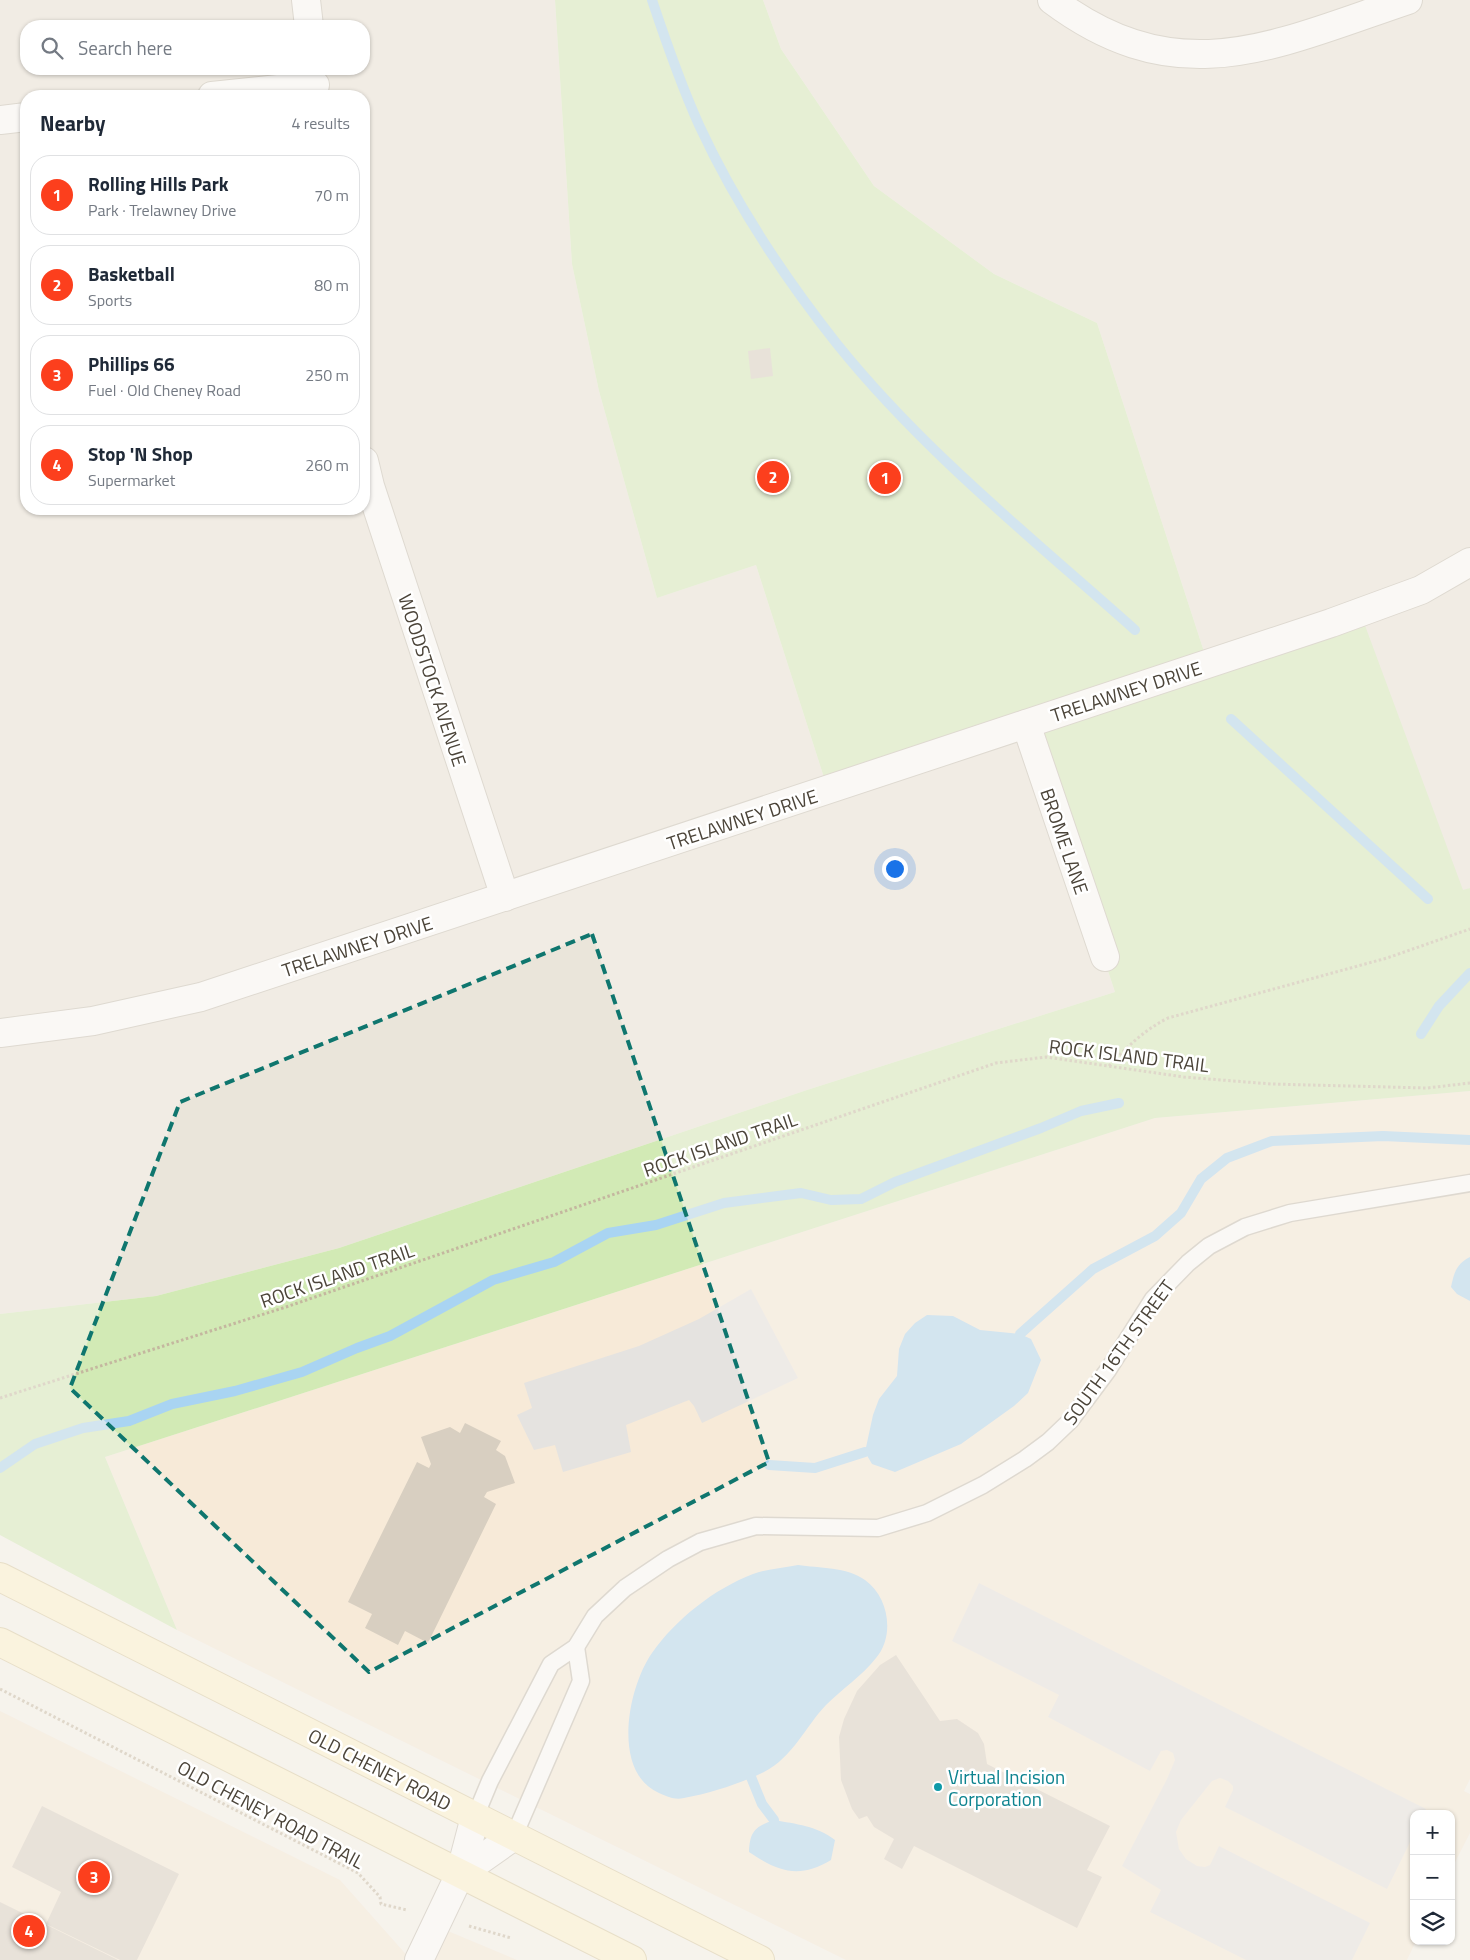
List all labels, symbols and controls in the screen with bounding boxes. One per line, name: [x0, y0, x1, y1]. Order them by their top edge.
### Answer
search box: [20, 20, 370, 75]
text: Search here: [78, 33, 172, 62]
icon: search: [38, 34, 66, 62]
text: Nearby: [40, 107, 105, 139]
text: 4 results: [291, 111, 350, 135]
text: Rolling Hills Park: [88, 169, 229, 198]
text: 1: [53, 183, 61, 207]
text: 70 m: [314, 183, 349, 207]
text: Park · Trelawney Drive: [88, 198, 236, 222]
text: Basketball: [88, 259, 175, 288]
text: 2: [53, 273, 61, 297]
text: 80 m: [314, 273, 349, 297]
text: Sports: [88, 288, 132, 312]
text: Phillips 66: [88, 349, 175, 378]
text: 3: [53, 363, 61, 387]
text: 250 m: [305, 363, 349, 387]
text: Fuel · Old Cheney Road: [88, 378, 241, 402]
text: Stop 'N Shop: [88, 439, 193, 468]
text: 4: [53, 453, 61, 477]
text: 260 m: [305, 453, 349, 477]
pin: 2: [757, 458, 789, 496]
pin: 1: [869, 459, 901, 497]
text: Supermarket: [88, 468, 175, 492]
street label: WOODSTOCK AVENUE: [391, 590, 475, 770]
street label: TRELAWNEY DRIVE: [1047, 653, 1205, 729]
street label: TRELAWNEY DRIVE: [663, 781, 821, 857]
street label: BROME LANE: [1033, 784, 1097, 898]
your location: [882, 856, 908, 882]
street label: TRELAWNEY DRIVE: [278, 908, 436, 984]
street label: ROCK ISLAND TRAIL: [1047, 1031, 1211, 1079]
street label: ROCK ISLAND TRAIL: [639, 1104, 801, 1184]
street label: ROCK ISLAND TRAIL: [256, 1235, 418, 1315]
street label: SOUTH 16TH STREET: [1055, 1273, 1181, 1431]
street label: OLD CHENEY ROAD: [303, 1720, 457, 1818]
street label: OLD CHENEY ROAD TRAIL: [172, 1752, 370, 1876]
place label: Virtual Incision Corporation: [948, 1762, 1065, 1813]
marker: Virtual Incision Corporation: [932, 1781, 944, 1793]
map controls: [1410, 1810, 1455, 1945]
button: +: [1410, 1810, 1455, 1855]
button: −: [1410, 1855, 1455, 1900]
pin: 3: [78, 1858, 110, 1896]
button: layers: [1410, 1900, 1455, 1945]
pin: 4: [13, 1912, 45, 1950]

